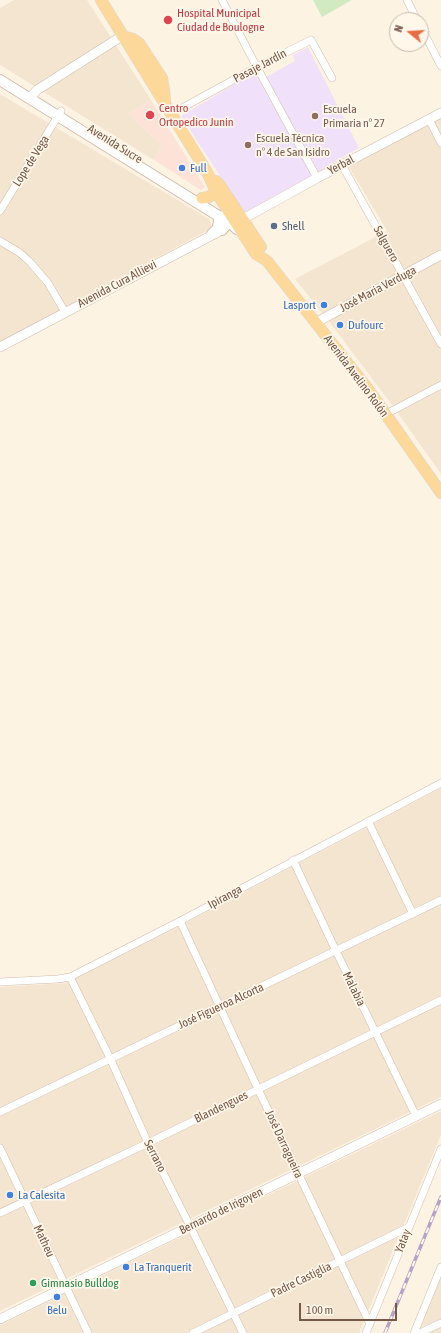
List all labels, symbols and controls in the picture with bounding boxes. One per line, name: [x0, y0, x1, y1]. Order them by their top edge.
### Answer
place label: Hospital Municipal Ciudad de Boulogne: [177, 6, 265, 34]
north arrow: [389, 12, 429, 52]
marker: Hospital Municipal Ciudad de Boulogne: [162, 14, 174, 26]
text: N: [392, 24, 405, 34]
street label: Pasaje Jardín: [231, 46, 289, 86]
place label: Centro Ortopedico Junín: [159, 101, 234, 129]
place label: Escuela Primaria n° 27: [323, 102, 385, 130]
marker: Centro Ortopedico Junín: [144, 109, 156, 121]
marker: Escuela Primaria n° 27: [310, 111, 320, 121]
street label: Avenida Sucre: [85, 121, 145, 167]
place label: Escuela Técnica n° 4 de San Isidro: [256, 131, 330, 159]
street label: Lope de Vega: [10, 133, 52, 189]
marker: Escuela Técnica n° 4 de San Isidro: [243, 140, 253, 150]
street label: Yerbal: [325, 152, 357, 178]
place label: Full: [190, 161, 207, 175]
marker: Full: [177, 163, 187, 173]
place label: Shell: [282, 219, 305, 233]
marker: Shell: [269, 221, 279, 231]
street label: Salguero: [370, 223, 402, 265]
street label: Avenida Cura Allievi: [75, 257, 159, 311]
street label: José Maria Verduga: [337, 263, 419, 315]
place label: Lasport: [283, 298, 316, 312]
marker: Lasport: [319, 300, 329, 310]
place label: Dufourc: [348, 318, 383, 332]
marker: Dufourc: [335, 320, 345, 330]
street label: Avenida Avelino Rolón: [320, 332, 392, 420]
street label: Ipiranga: [205, 882, 245, 912]
street label: Malabia: [340, 969, 368, 1009]
street label: José Figueroa Alcorta: [176, 980, 266, 1032]
street label: Blandengues: [192, 1088, 250, 1126]
street label: José Darragueira: [262, 1108, 306, 1180]
street label: Serrano: [141, 1137, 169, 1175]
street label: Bernardo de Irigoyen: [177, 1185, 265, 1237]
place label: La Calesita: [18, 1188, 65, 1202]
marker: La Calesita: [5, 1190, 15, 1200]
street label: Matheu: [30, 1222, 58, 1260]
street label: Yatay: [392, 1227, 414, 1255]
street label: Padre Castiglia: [268, 1259, 334, 1301]
place label: La Tranquerit: [134, 1260, 192, 1274]
marker: La Tranquerit: [121, 1262, 131, 1272]
place label: Gimnasio Bulldog: [41, 1276, 119, 1290]
marker: Gimnasio Bulldog: [28, 1278, 38, 1288]
marker: Belu: [52, 1292, 62, 1302]
scale bar: [301, 1295, 399, 1321]
place label: Belu: [47, 1303, 67, 1317]
text: 100 m: [306, 1303, 333, 1317]

